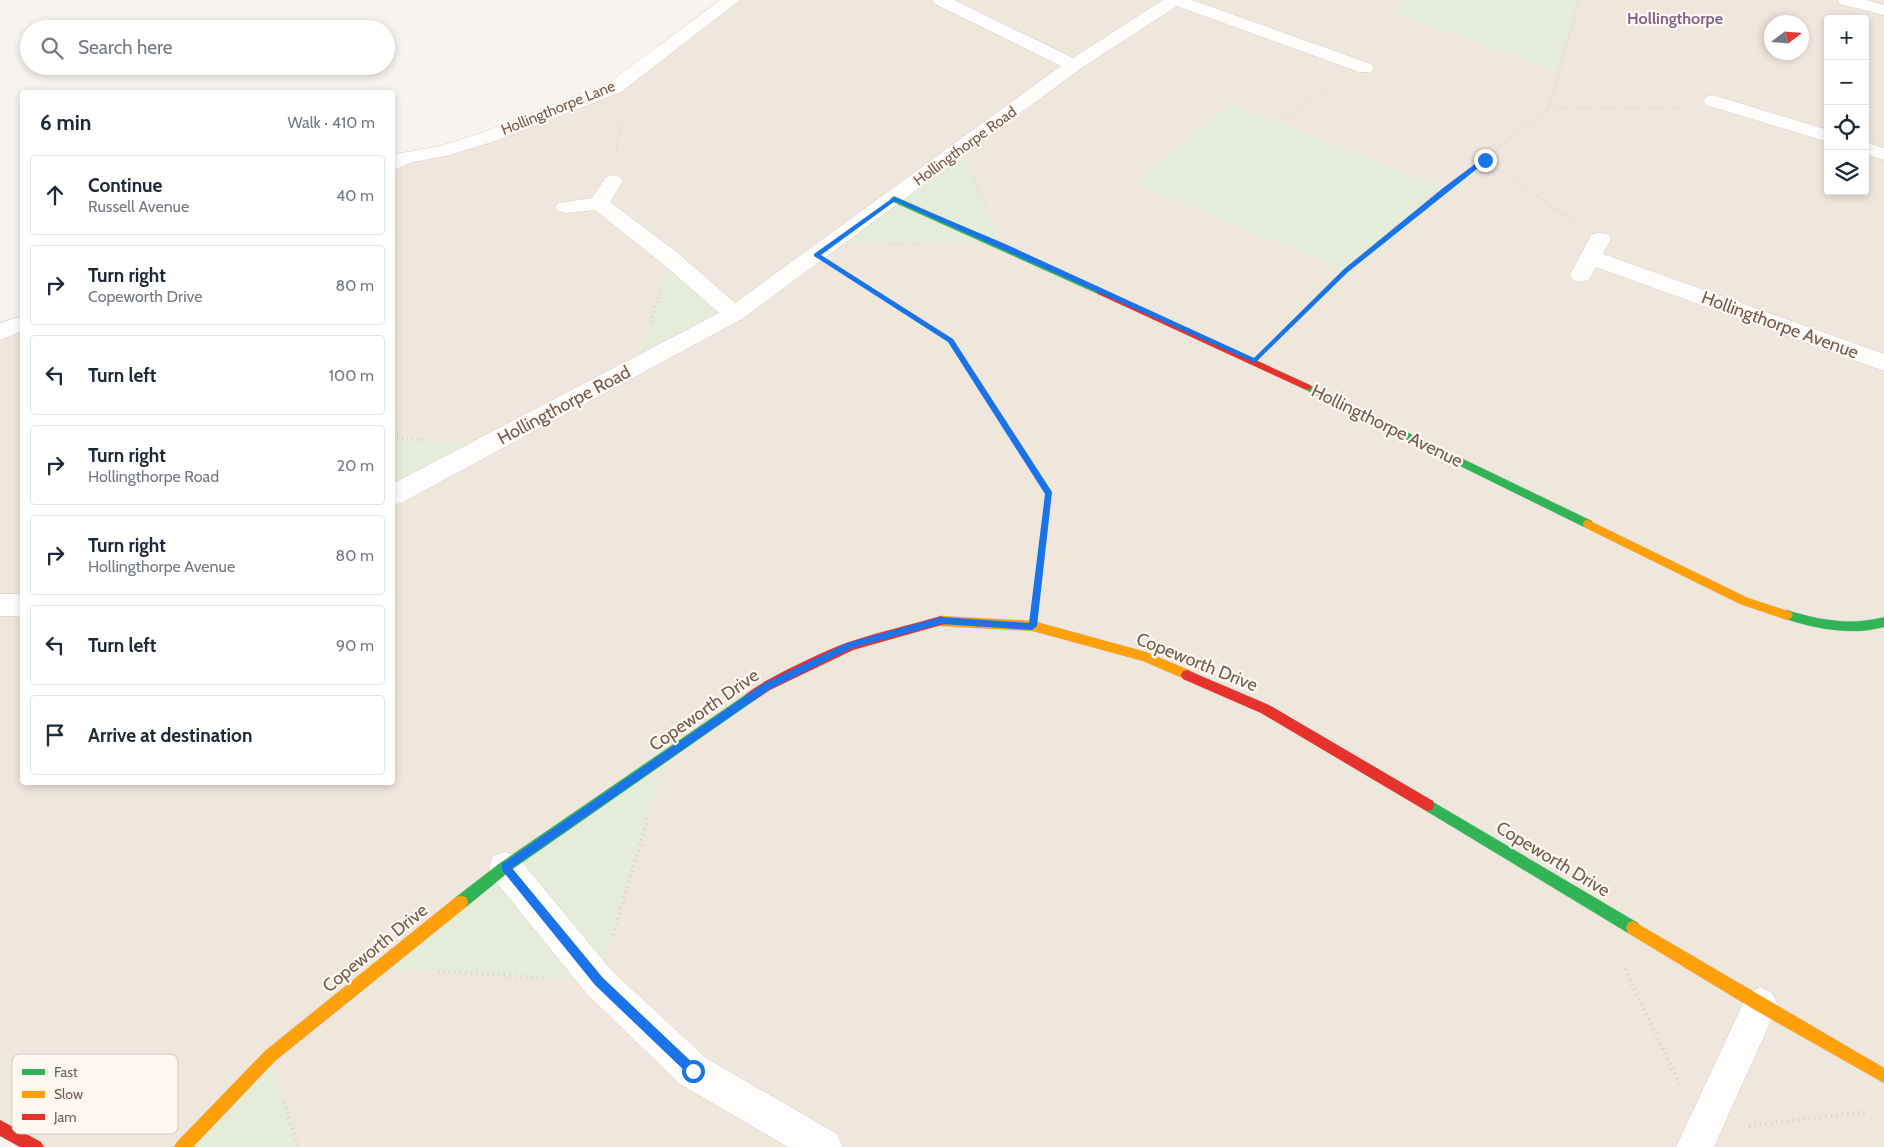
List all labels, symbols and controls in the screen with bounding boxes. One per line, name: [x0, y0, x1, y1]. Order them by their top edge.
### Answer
district label: Hollingthorpe: [1627, 9, 1723, 28]
north arrow: [1764, 15, 1809, 60]
map controls: [1824, 15, 1869, 195]
button: +: [1824, 15, 1869, 60]
search box: [20, 20, 395, 75]
icon: search: [38, 34, 66, 62]
text: Search here: [78, 36, 172, 59]
button: −: [1824, 60, 1869, 105]
street label: Hollingthorpe Lane: [498, 77, 618, 139]
street label: Hollingthorpe Road: [910, 103, 1020, 189]
button: locate: [1824, 105, 1869, 150]
text: 6 min: [40, 110, 91, 135]
text: Walk · 410 m: [288, 113, 375, 132]
route end: [1474, 149, 1497, 172]
button: layers: [1824, 150, 1869, 195]
text: Continue: [88, 174, 162, 197]
icon: ahead: [41, 181, 69, 209]
text: 40 m: [336, 186, 374, 205]
text: Russell Avenue: [88, 197, 189, 216]
text: Turn right: [88, 264, 166, 287]
icon: right: [41, 271, 69, 299]
text: 80 m: [336, 276, 374, 295]
street label: Hollingthorpe Avenue: [1698, 286, 1862, 364]
text: Copeworth Drive: [88, 287, 202, 306]
icon: left: [41, 361, 69, 389]
street label: Hollingthorpe Road: [494, 361, 634, 449]
text: Turn left: [88, 364, 156, 387]
text: 100 m: [329, 366, 374, 385]
street label: Hollingthorpe Avenue: [1308, 380, 1466, 472]
text: Turn right: [88, 444, 166, 467]
icon: right: [41, 451, 69, 479]
text: 20 m: [337, 456, 374, 475]
text: Hollingthorpe Road: [88, 467, 219, 486]
text: Turn right: [88, 534, 166, 557]
icon: right: [41, 541, 69, 569]
text: 80 m: [336, 546, 374, 565]
text: Hollingthorpe Avenue: [88, 557, 235, 576]
street label: Copeworth Drive: [1133, 628, 1261, 696]
icon: left: [41, 631, 69, 659]
text: Turn left: [88, 634, 156, 657]
text: 90 m: [336, 636, 374, 655]
street label: Copeworth Drive: [645, 664, 763, 756]
icon: arrive: [41, 721, 69, 749]
text: Arrive at destination: [88, 724, 252, 747]
street label: Copeworth Drive: [1492, 816, 1614, 902]
street label: Copeworth Drive: [318, 899, 432, 997]
legend: [12, 1054, 178, 1134]
route start: [682, 1060, 705, 1083]
text: Fast: [54, 1063, 78, 1081]
text: Slow: [54, 1085, 83, 1103]
text: Jam: [53, 1108, 76, 1126]

